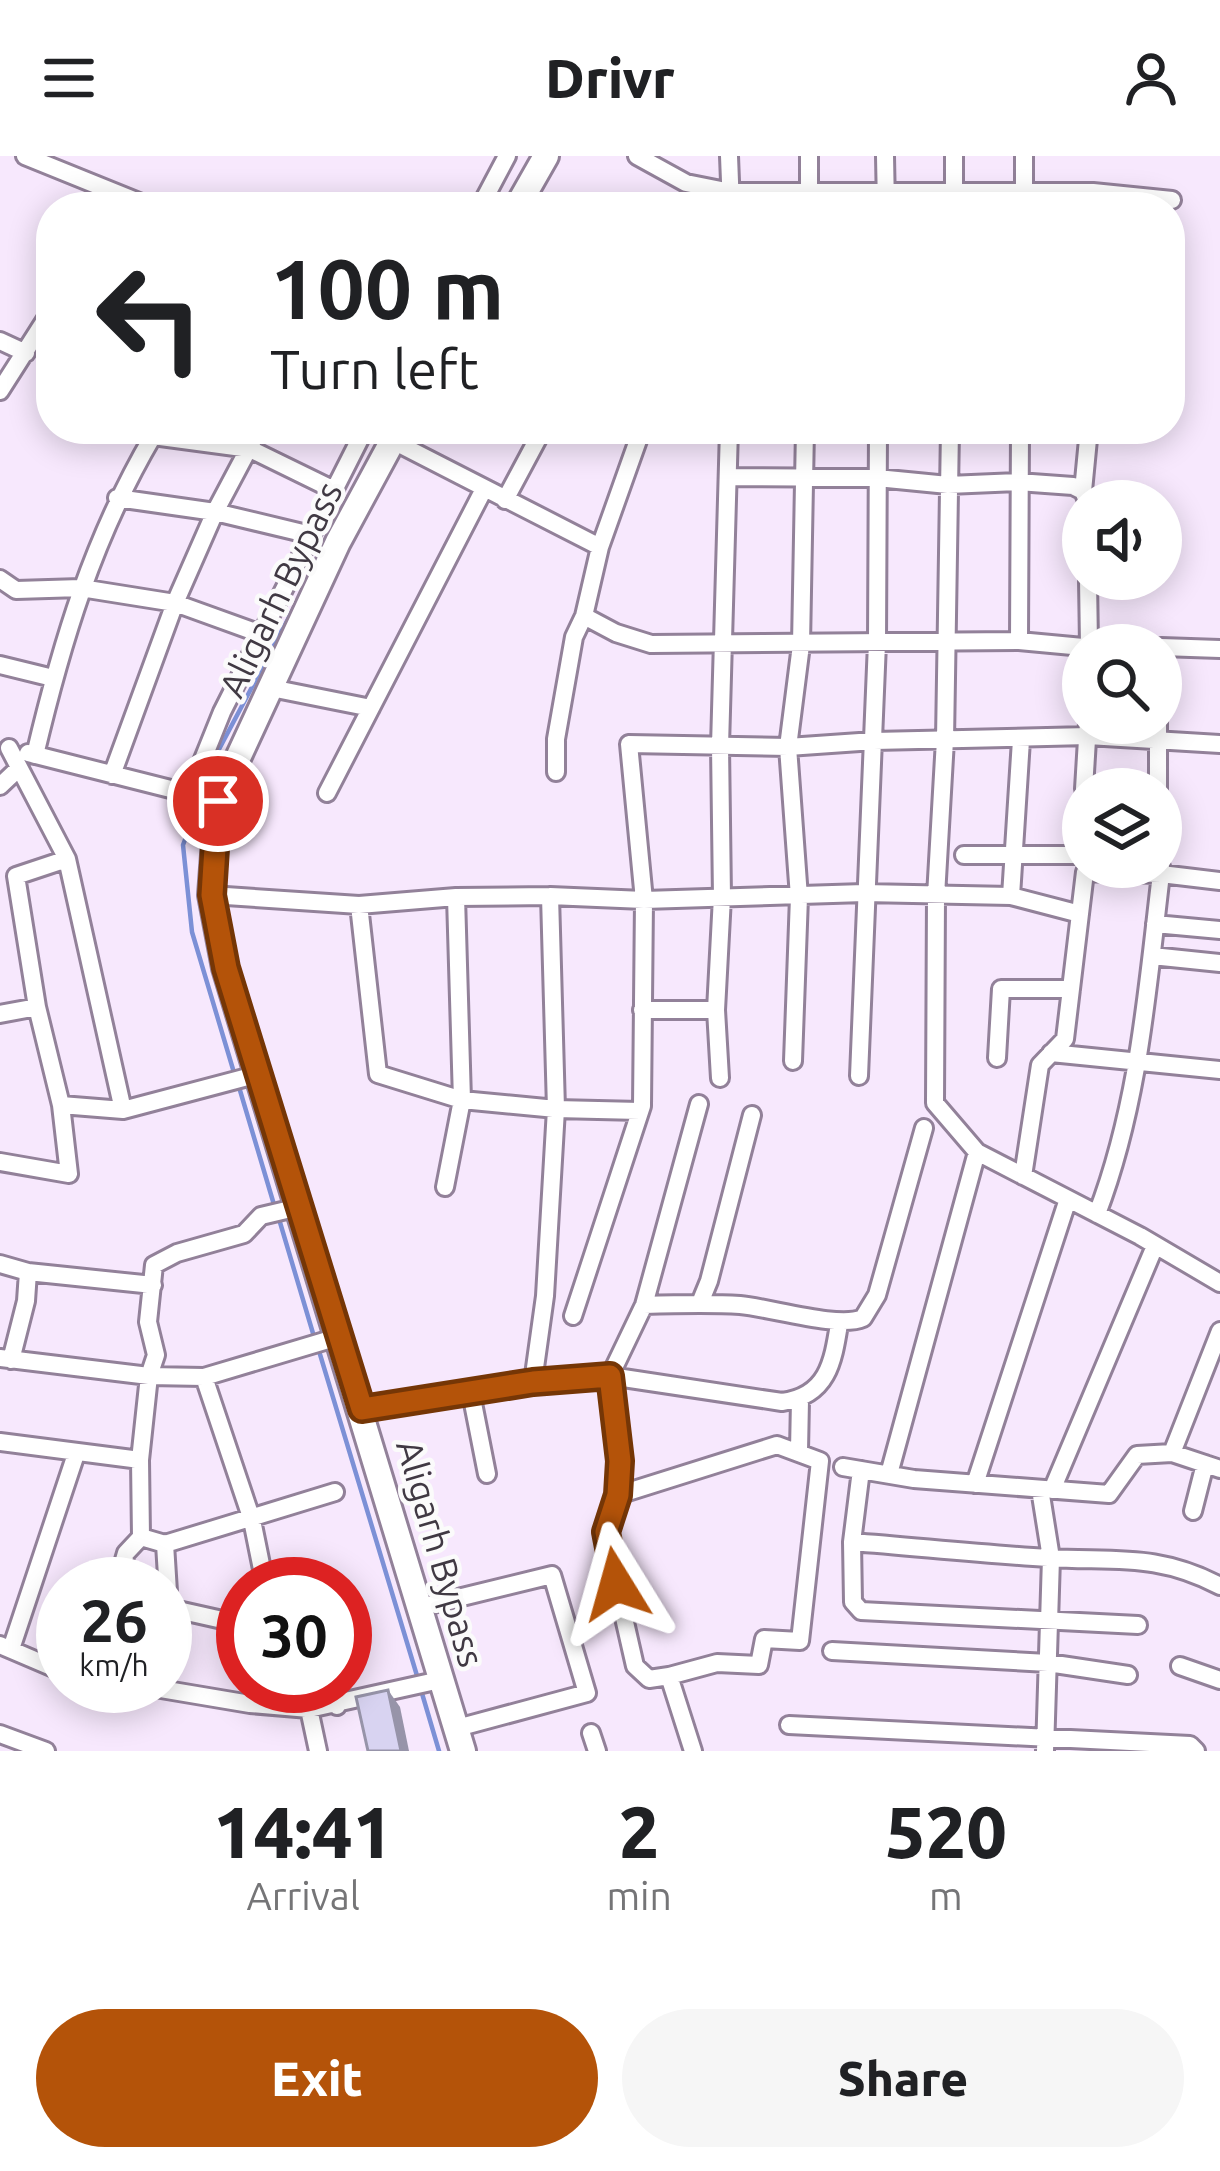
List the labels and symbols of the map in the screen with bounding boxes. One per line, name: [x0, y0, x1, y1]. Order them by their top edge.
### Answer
street label: Aligarh Bypass: [210, 475, 350, 703]
pin: [167, 750, 269, 852]
street label: Aligarh Bypass: [389, 1435, 493, 1671]
position arrow: [553, 1521, 679, 1647]
speed limit sign: 30: [216, 1557, 372, 1713]

